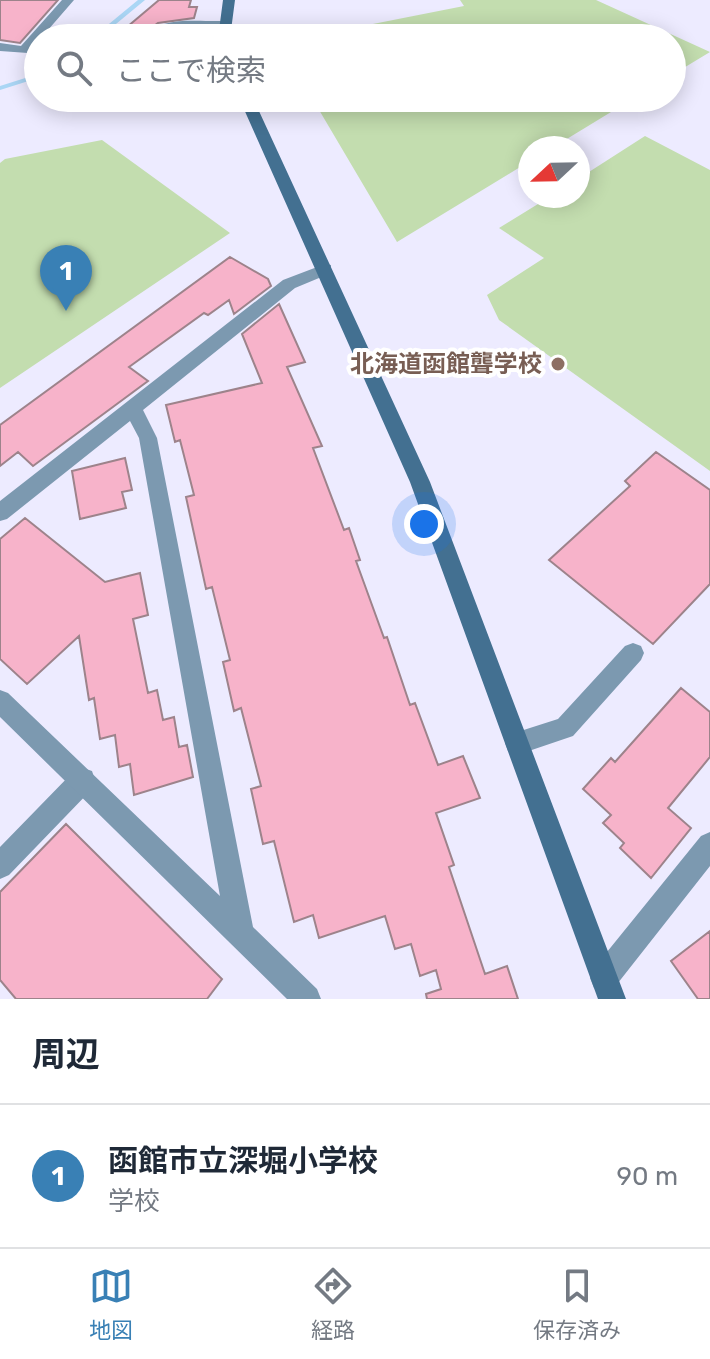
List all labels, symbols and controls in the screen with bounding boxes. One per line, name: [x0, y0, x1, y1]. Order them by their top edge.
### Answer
search box: [24, 24, 686, 112]
icon: search: [52, 46, 96, 90]
text: ここで検索: [116, 53, 266, 89]
north arrow: [518, 136, 590, 208]
pin: 1: [40, 245, 92, 311]
place label: 北海道函館聾学校: [350, 350, 542, 378]
marker: 北海道函館聾学校: [549, 355, 567, 373]
your location: [404, 504, 444, 544]
text: 周辺: [32, 1034, 100, 1075]
text: 函館市立深堀小学校: [108, 1143, 378, 1179]
text: 1: [52, 1161, 64, 1192]
text: 90 m: [617, 1161, 678, 1192]
text: 学校: [108, 1186, 160, 1217]
tab: 地図: [89, 1264, 133, 1344]
tab: 経路: [311, 1264, 355, 1344]
tab: 保存済み: [533, 1264, 621, 1344]

